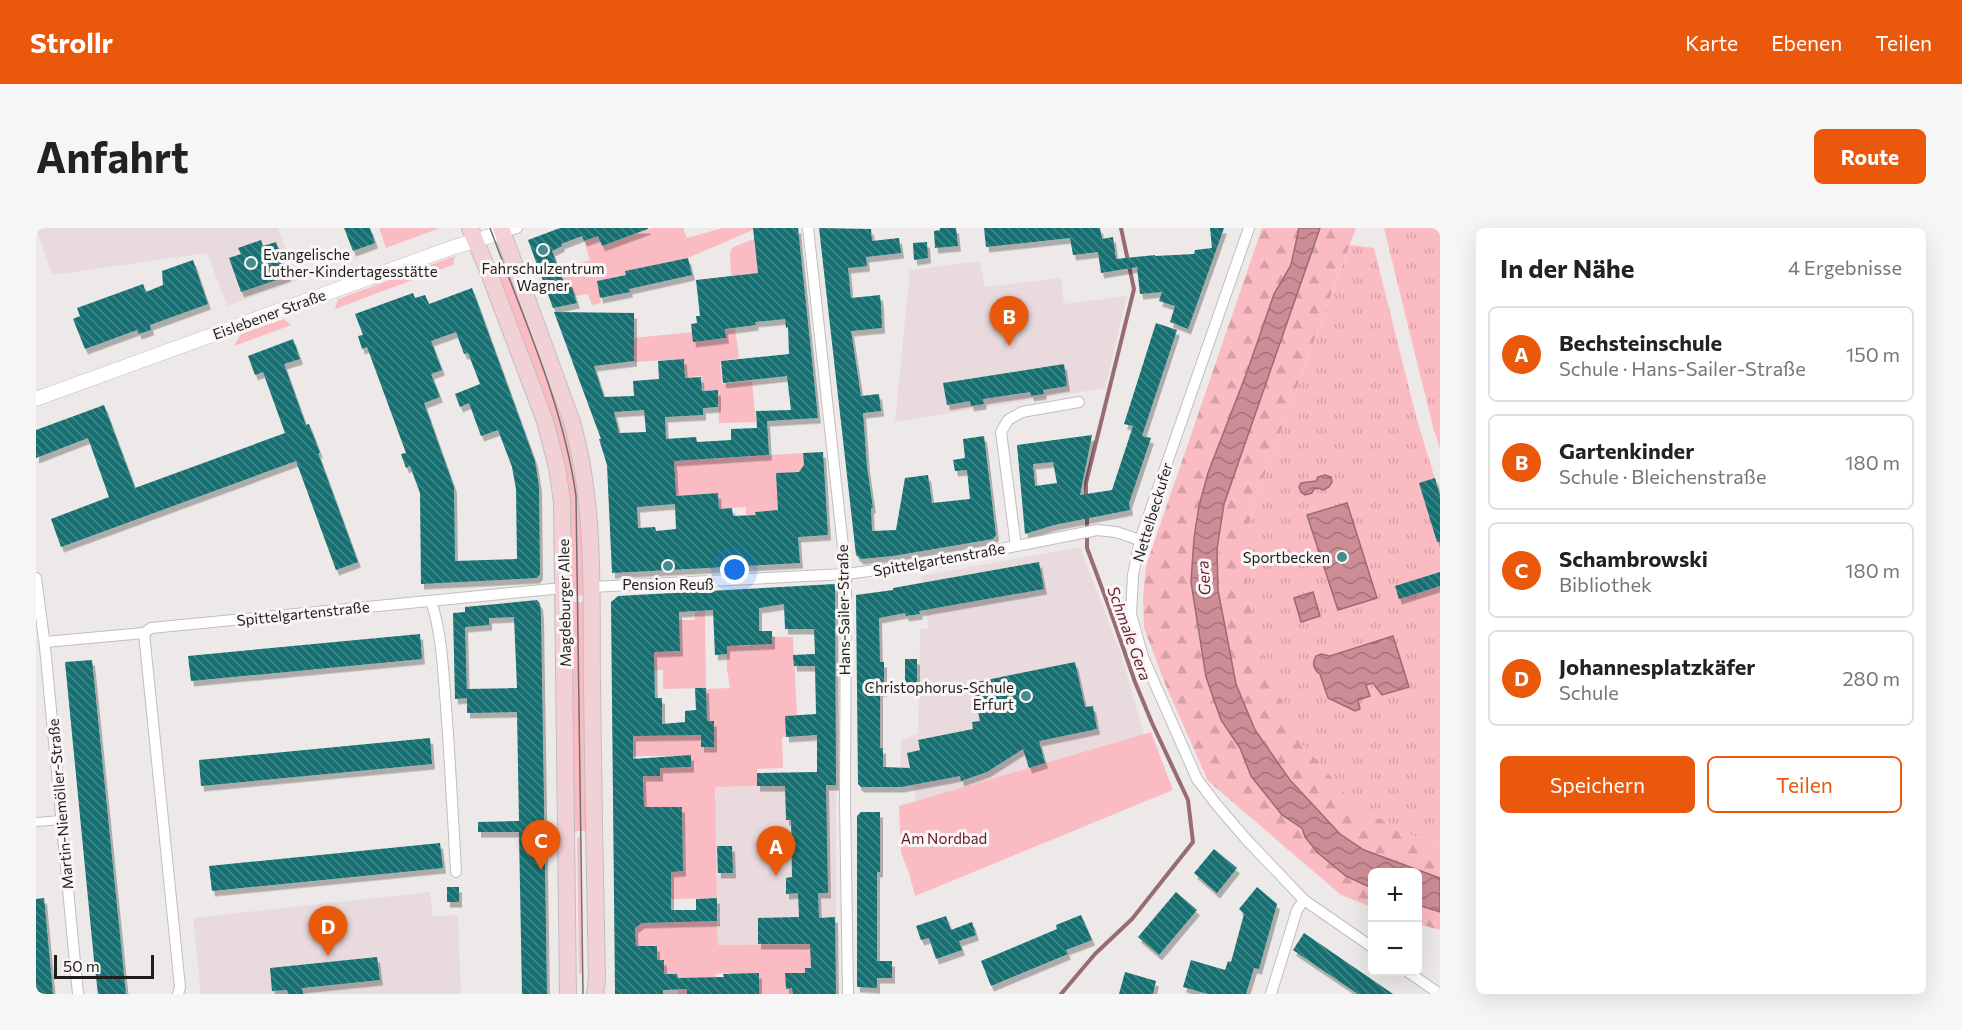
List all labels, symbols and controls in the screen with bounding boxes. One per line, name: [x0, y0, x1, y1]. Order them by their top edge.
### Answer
text: Strollr: [30, 25, 113, 59]
text: Karte: [1685, 30, 1738, 55]
text: Ebenen: [1771, 30, 1842, 55]
text: Teilen: [1875, 30, 1932, 55]
button: Route: [1814, 129, 1926, 184]
text: Anfahrt: [36, 130, 189, 182]
marker: Fahrschulzentrum Wagner: [536, 243, 550, 257]
place label: Evangelische Luther-Kindertagesstätte: [263, 245, 438, 280]
text: In der Nähe: [1500, 252, 1635, 283]
text: 4 Ergebnisse: [1788, 255, 1902, 279]
marker: Evangelische Luther-Kindertagesstätte: [244, 256, 258, 270]
place label: Fahrschulzentrum Wagner: [481, 259, 605, 294]
street label: Eislebener Straße: [210, 285, 328, 343]
pin: B: [990, 296, 1028, 346]
text: Bechsteinschule: [1559, 329, 1722, 356]
text: A: [1514, 342, 1529, 366]
text: 150 m: [1846, 342, 1900, 366]
text: Schule · Hans-Sailer-Straße: [1559, 356, 1806, 380]
text: Gartenkinder: [1559, 437, 1694, 464]
text: B: [1515, 450, 1528, 474]
text: 180 m: [1845, 450, 1900, 474]
street label: Nettelbeckufer: [1128, 460, 1176, 564]
text: Schule · Bleichenstraße: [1559, 464, 1766, 488]
street label: Magdeburger Allee: [554, 539, 574, 667]
street label: Spittelgartenstraße: [872, 539, 1006, 579]
street label: Hans-Sailer-Straße: [833, 544, 853, 676]
text: Schambrowski: [1559, 545, 1708, 572]
place label: Sportbecken: [1243, 548, 1330, 566]
marker: Sportbecken: [1335, 550, 1349, 564]
your location: [720, 555, 749, 584]
text: C: [1515, 558, 1528, 582]
text: 180 m: [1845, 558, 1900, 582]
marker: Pension Reuß: [661, 559, 675, 573]
water label: Gera: [1192, 560, 1214, 596]
text: Bibliothek: [1559, 572, 1652, 596]
place label: Pension Reuß: [622, 575, 714, 593]
water label: Schmale Gera: [1104, 583, 1156, 683]
street label: Spittelgartenstraße: [236, 597, 370, 629]
text: Johannesplatzkäfer: [1559, 653, 1755, 680]
text: D: [1514, 666, 1529, 690]
text: 280 m: [1842, 666, 1900, 690]
place label: Christophorus-Schule Erfurt: [865, 678, 1014, 713]
text: Schule: [1559, 680, 1619, 704]
marker: Christophorus-Schule Erfurt: [1019, 689, 1033, 703]
street label: Martin-Niemöller-Straße: [44, 718, 76, 890]
button: Speichern: [1500, 756, 1695, 813]
button: Teilen: [1707, 756, 1902, 813]
pin: C: [522, 820, 560, 870]
pin: A: [756, 826, 796, 876]
park label: Am Nordbad: [901, 829, 987, 847]
map controls: [1368, 868, 1422, 976]
button: +: [1368, 868, 1422, 922]
pin: D: [308, 906, 348, 956]
button: −: [1368, 922, 1422, 976]
scale bar: [54, 952, 154, 980]
text: 50 m: [63, 956, 100, 975]

